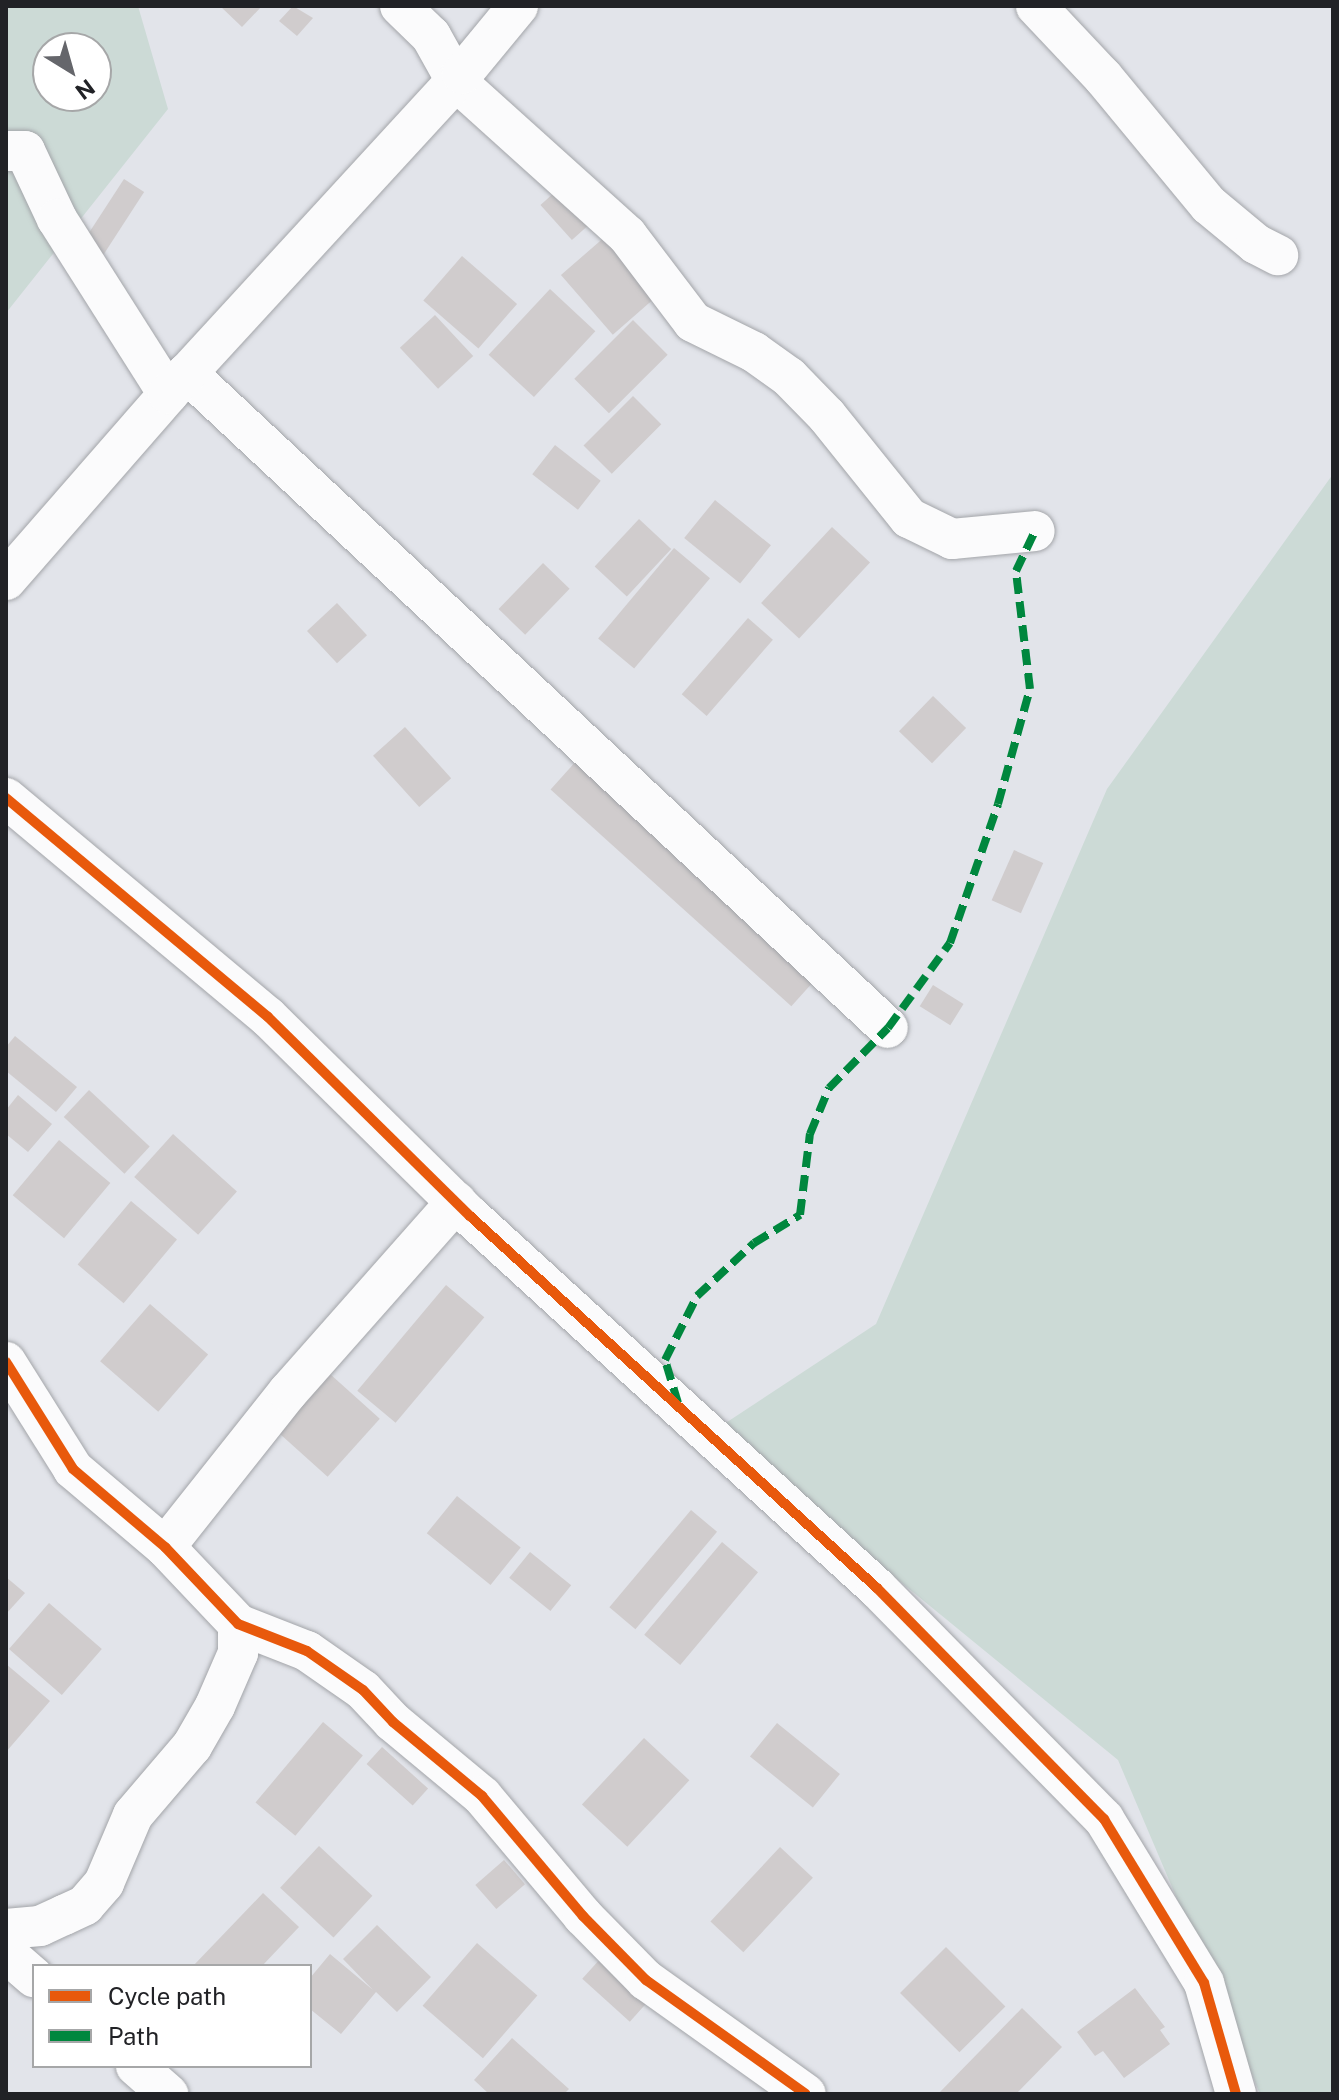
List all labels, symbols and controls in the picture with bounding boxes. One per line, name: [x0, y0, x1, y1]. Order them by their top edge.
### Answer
north arrow: [32, 32, 112, 112]
text: N: [71, 74, 100, 105]
legend: [32, 1964, 312, 2068]
text: Cycle path: [108, 1982, 226, 2010]
text: Path: [108, 2022, 159, 2050]

